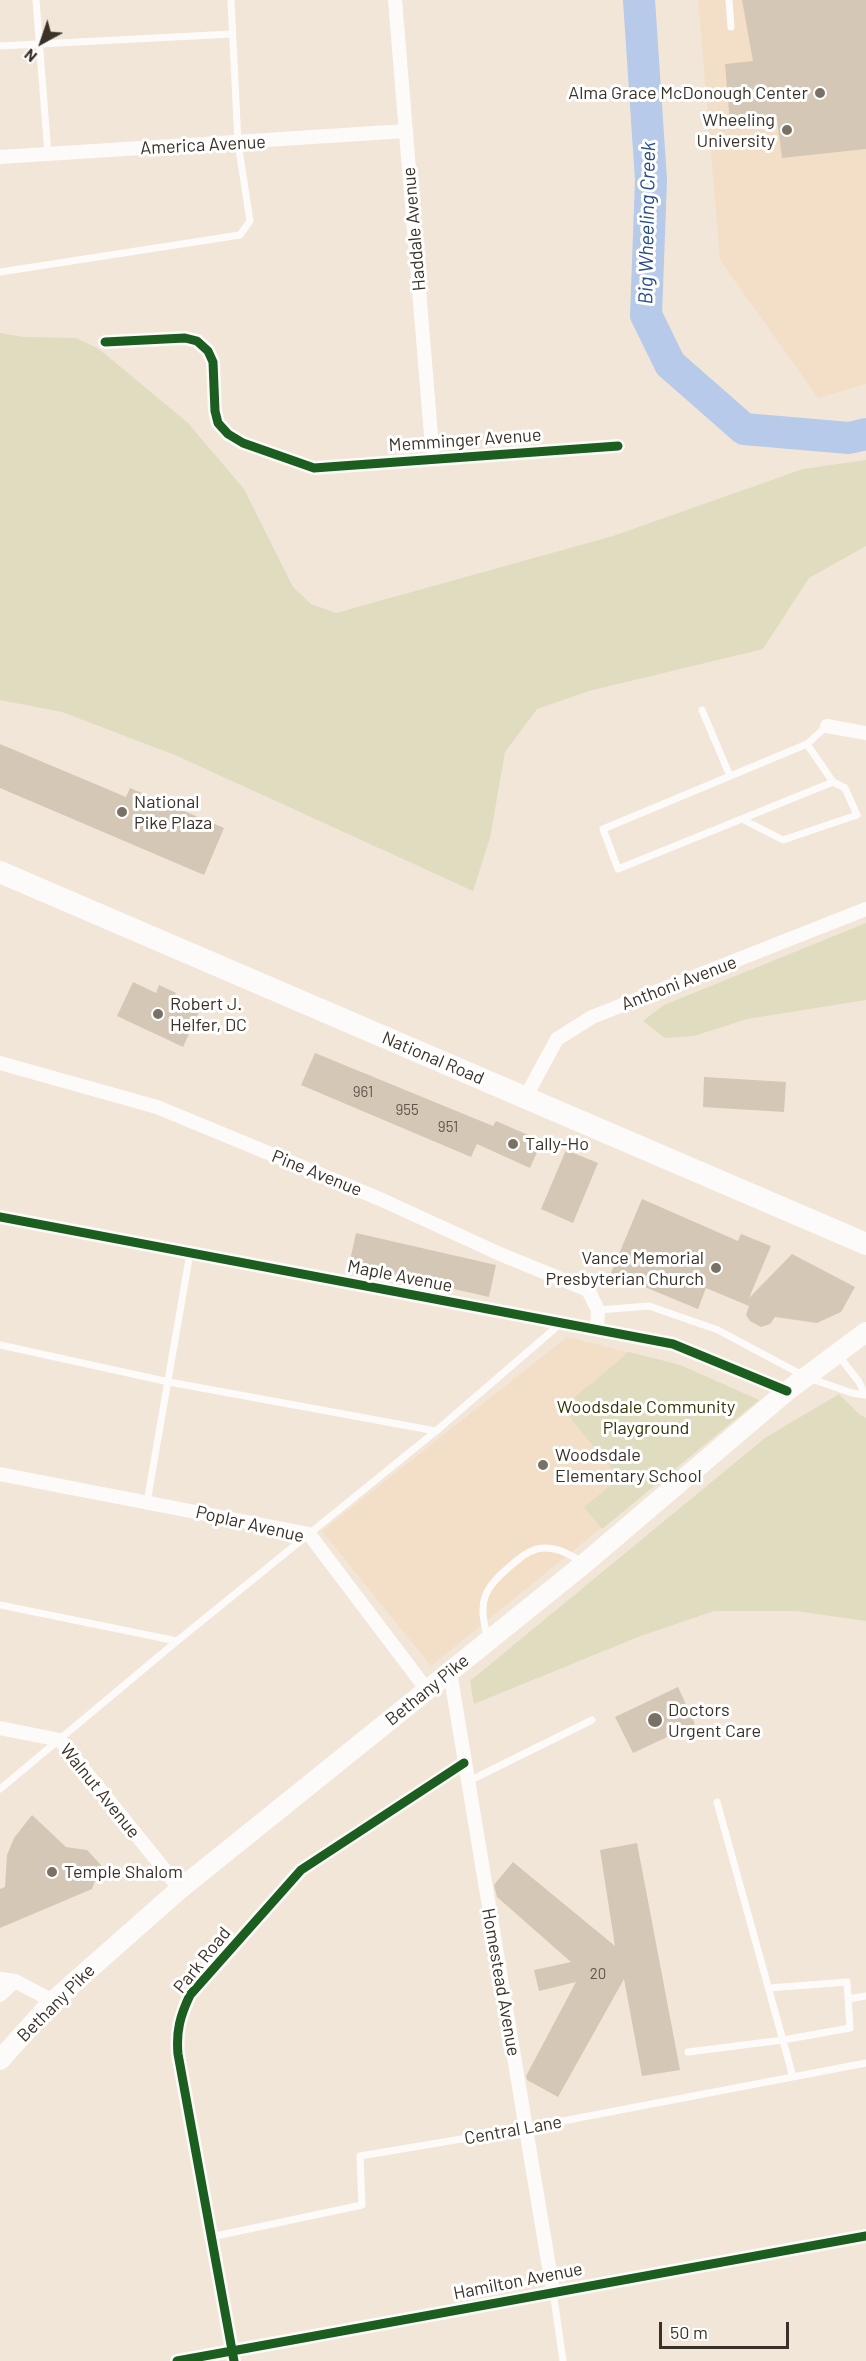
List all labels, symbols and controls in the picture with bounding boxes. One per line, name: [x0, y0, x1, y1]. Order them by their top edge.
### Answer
north arrow: [12, 12, 72, 72]
text: N: [20, 45, 40, 67]
place label: Alma Grace McDonough Center: [568, 82, 808, 104]
marker: Alma Grace McDonough Center: [813, 86, 827, 100]
place label: Wheeling University: [697, 109, 775, 152]
marker: Wheeling University: [780, 123, 794, 137]
street label: America Avenue: [140, 131, 266, 159]
water label: Big Wheeling Creek: [634, 141, 660, 305]
street label: Haddale Avenue: [398, 166, 430, 292]
street label: Memminger Avenue: [388, 424, 542, 456]
place label: National Pike Plaza: [134, 791, 212, 834]
marker: National Pike Plaza: [115, 805, 129, 819]
street label: Anthoni Avenue: [618, 951, 740, 1015]
place label: Robert J. Helfer, DC: [170, 993, 247, 1036]
marker: Robert J. Helfer, DC: [151, 1007, 165, 1021]
street label: National Road: [379, 1027, 487, 1089]
house number: 961: [353, 1083, 373, 1101]
house number: 955: [395, 1101, 419, 1119]
house number: 951: [438, 1118, 458, 1136]
place label: Tally-Ho: [525, 1133, 589, 1155]
marker: Tally-Ho: [506, 1137, 520, 1151]
street label: Pine Avenue: [269, 1145, 365, 1201]
place label: Vance Memorial Presbyterian Church: [546, 1247, 704, 1290]
street label: Maple Avenue: [346, 1255, 454, 1297]
marker: Vance Memorial Presbyterian Church: [709, 1261, 723, 1275]
park label: Woodsdale Community Playground: [557, 1396, 735, 1438]
place label: Woodsdale Elementary School: [555, 1444, 702, 1486]
marker: Woodsdale Elementary School: [536, 1458, 550, 1472]
street label: Poplar Avenue: [194, 1501, 306, 1547]
street label: Bethany Pike: [381, 1650, 473, 1730]
place label: Doctors Urgent Care: [668, 1699, 761, 1742]
marker: Doctors Urgent Care: [646, 1711, 664, 1729]
street label: Walnut Avenue: [55, 1740, 145, 1842]
place label: Temple Shalom: [64, 1861, 183, 1883]
marker: Temple Shalom: [45, 1865, 59, 1879]
street label: Homestead Avenue: [477, 1906, 525, 2058]
street label: Park Road: [169, 1923, 235, 1997]
street label: Bethany Pike: [13, 1960, 99, 2046]
house number: 20: [590, 1965, 606, 1983]
street label: Central Lane: [462, 2111, 564, 2149]
street label: Hamilton Avenue: [452, 2258, 584, 2304]
scale bar: [662, 2310, 792, 2348]
text: 50 m: [670, 2321, 708, 2343]

